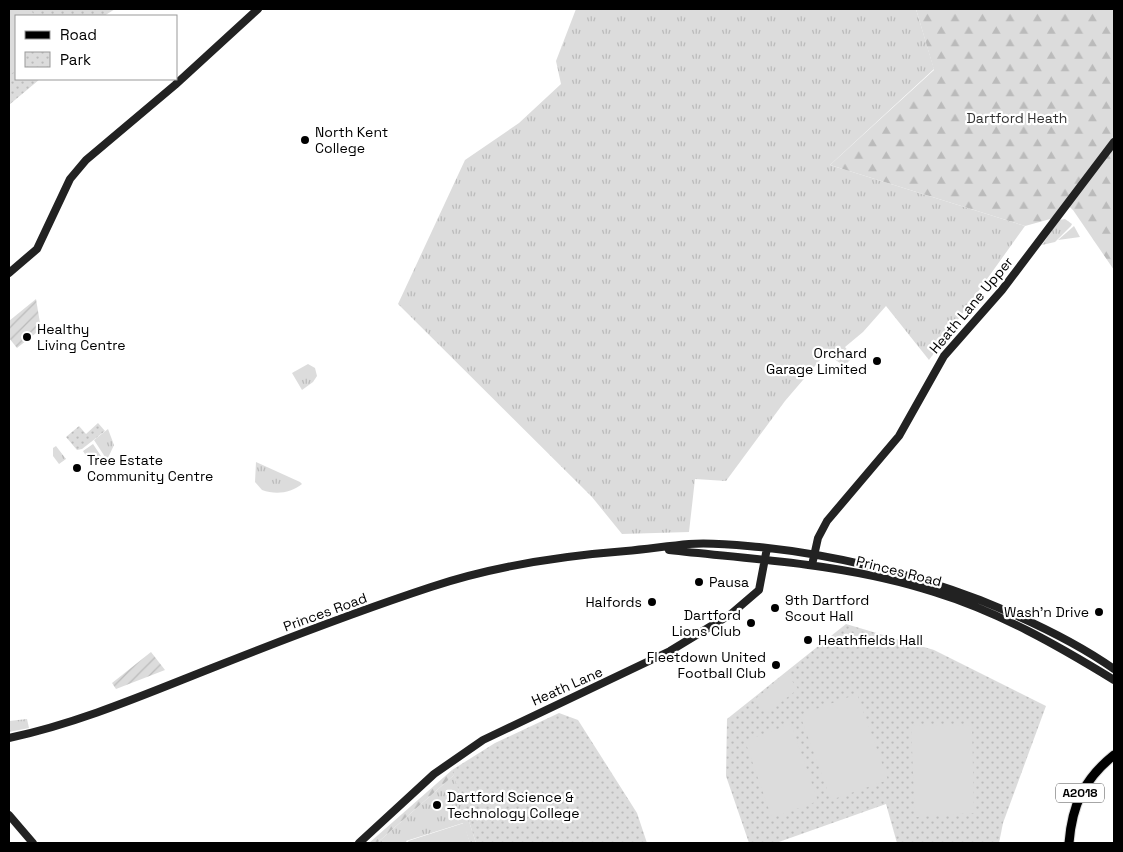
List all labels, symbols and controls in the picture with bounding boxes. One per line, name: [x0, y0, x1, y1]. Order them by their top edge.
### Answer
legend: [15, 15, 178, 80]
text: Road: [60, 25, 97, 44]
text: Park: [60, 50, 91, 69]
park label: Dartford Heath: [967, 109, 1067, 127]
place label: North Kent College: [315, 123, 388, 157]
marker: North Kent College: [299, 134, 311, 146]
street label: Heath Lane Upper: [925, 253, 1017, 357]
place label: Healthy Living Centre: [37, 320, 126, 354]
marker: Healthy Living Centre: [21, 331, 33, 343]
place label: Orchard Garage Limited: [766, 344, 867, 378]
marker: Orchard Garage Limited: [871, 355, 883, 367]
place label: Tree Estate Community Centre: [87, 451, 213, 485]
marker: Tree Estate Community Centre: [71, 462, 83, 474]
street label: Princes Road: [854, 552, 944, 590]
place label: Pausa: [709, 573, 749, 591]
marker: Pausa: [693, 576, 705, 588]
street label: Princes Road: [281, 589, 369, 635]
place label: 9th Dartford Scout Hall: [785, 591, 869, 625]
place label: Halfords: [585, 593, 642, 611]
marker: Halfords: [646, 596, 658, 608]
marker: 9th Dartford Scout Hall: [769, 602, 781, 614]
place label: Wash'n Drive: [1004, 603, 1089, 621]
place label: Dartford Lions Club: [672, 606, 741, 640]
marker: Wash'n Drive: [1093, 606, 1105, 618]
marker: Dartford Lions Club: [745, 617, 757, 629]
place label: Heathfields Hall: [818, 631, 923, 649]
marker: Heathfields Hall: [802, 634, 814, 646]
place label: Fleetdown United Football Club: [647, 648, 766, 682]
marker: Fleetdown United Football Club: [770, 659, 782, 671]
street label: Heath Lane: [529, 662, 605, 710]
road number: A2018: [1056, 784, 1104, 802]
place label: Dartford Science & Technology College: [447, 788, 580, 822]
marker: Dartford Science & Technology College: [431, 799, 443, 811]

